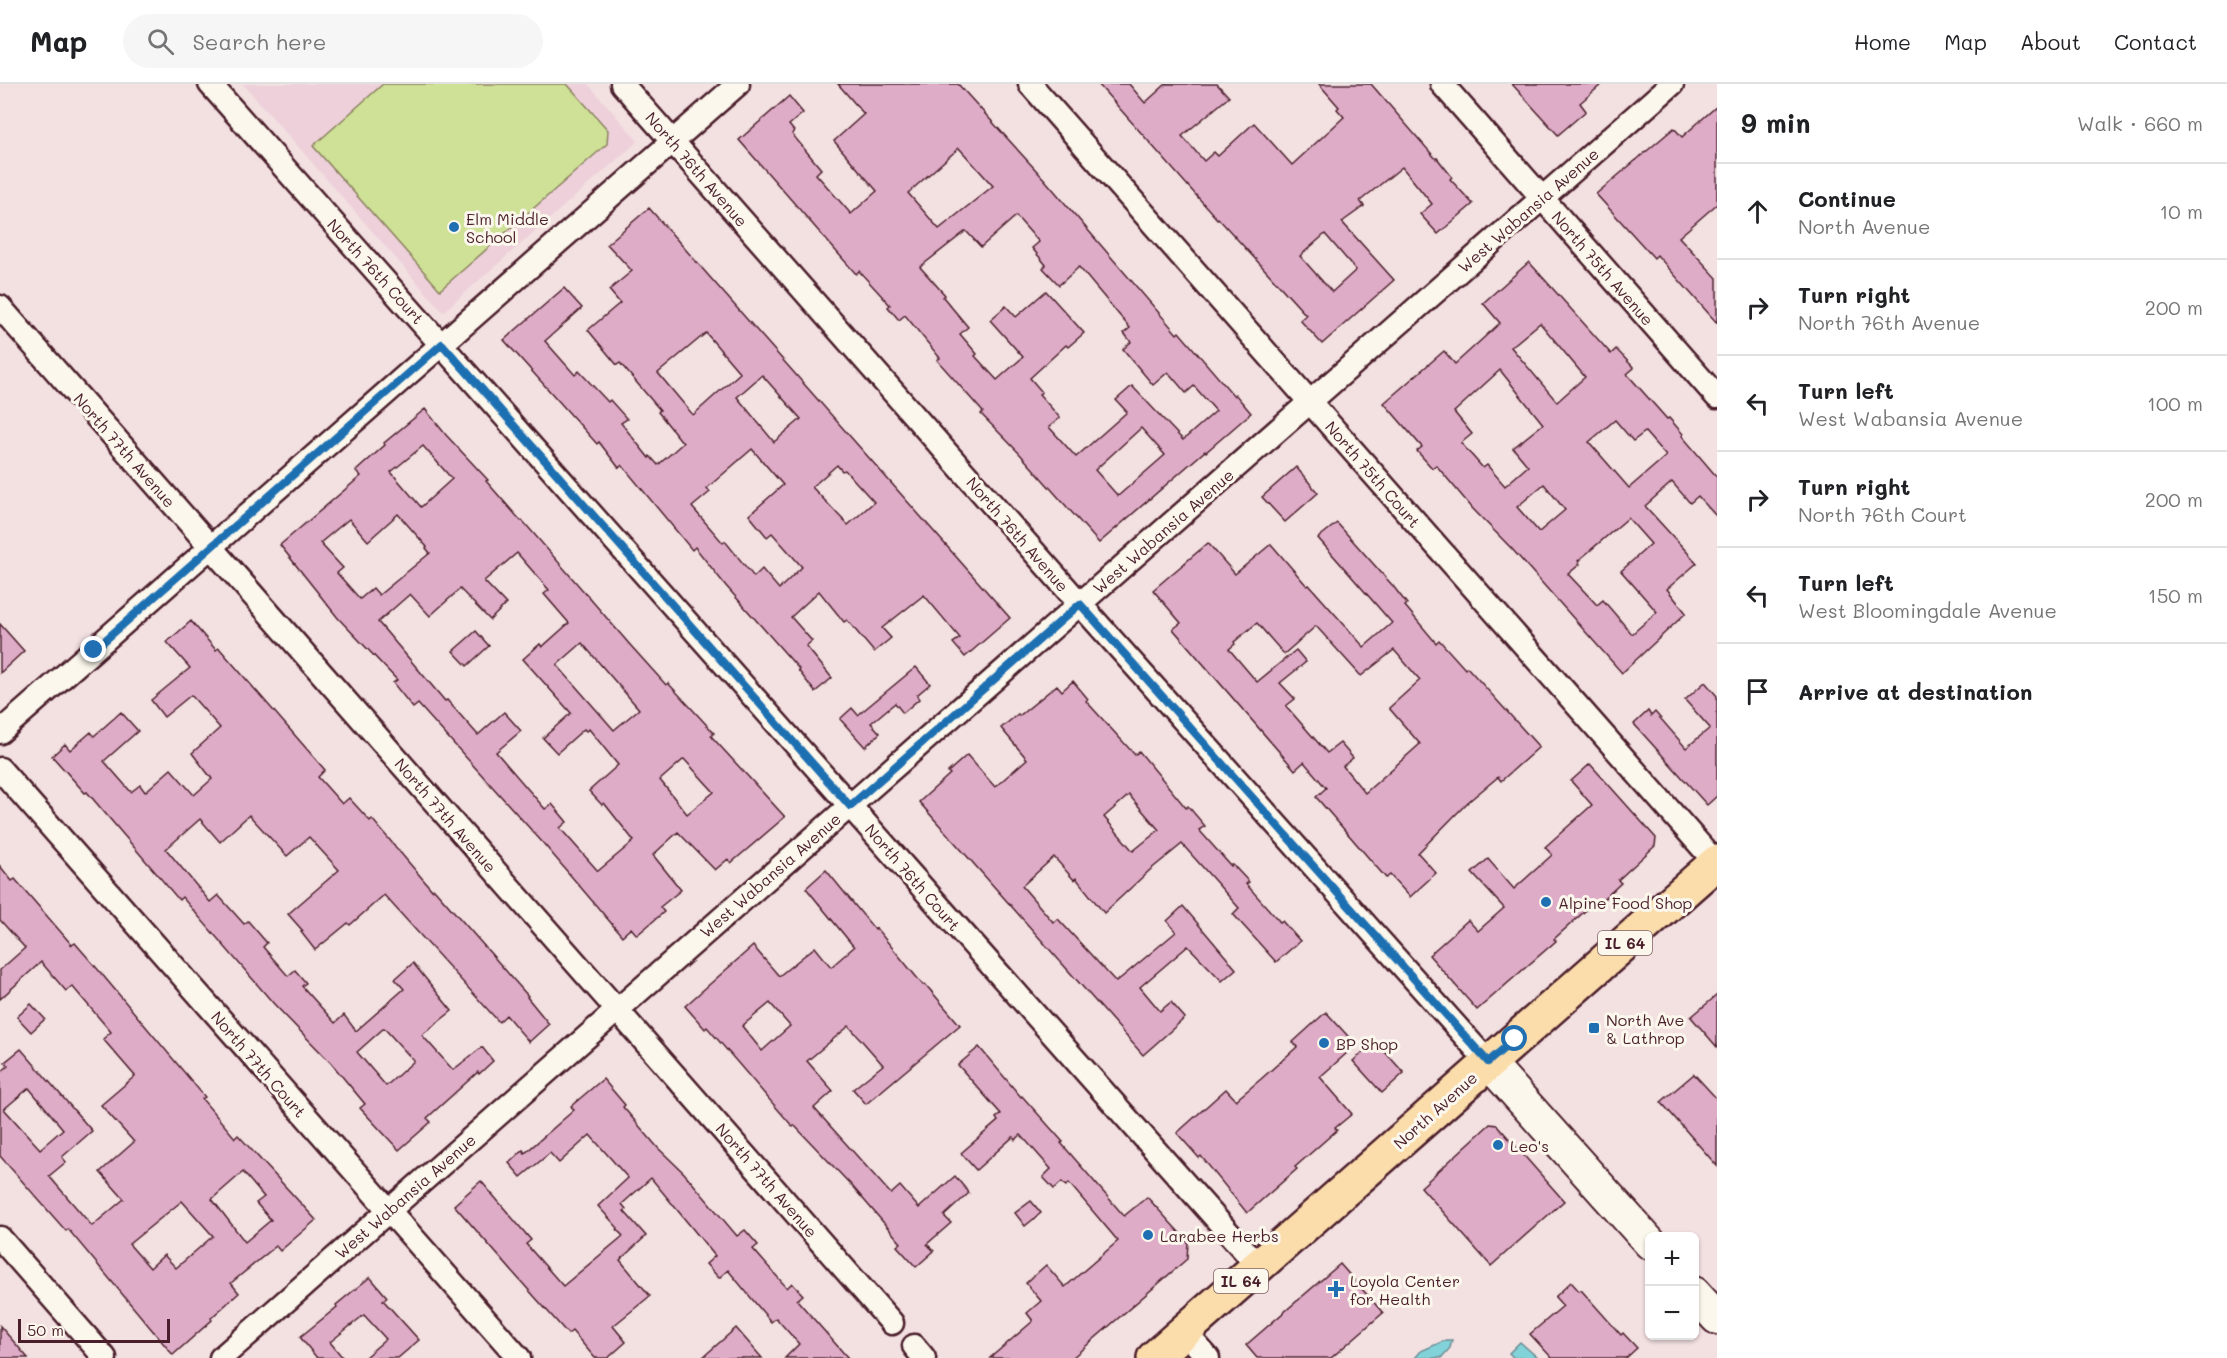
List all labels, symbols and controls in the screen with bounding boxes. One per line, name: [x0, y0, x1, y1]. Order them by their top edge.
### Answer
search box: [123, 14, 543, 68]
text: Map: [30, 23, 87, 59]
icon: search: [144, 25, 177, 58]
text: Search here: [192, 27, 326, 56]
text: Home: [1854, 28, 1911, 55]
text: Map: [1944, 28, 1987, 55]
text: About: [2020, 28, 2081, 55]
text: Contact: [2114, 28, 2197, 55]
text: 9 min: [1741, 106, 1810, 140]
street label: North 76th Avenue: [641, 107, 753, 231]
text: Walk · 660 m: [2077, 110, 2203, 136]
street label: West Wabansia Avenue: [1453, 143, 1603, 277]
text: Continue: [1798, 184, 1896, 213]
icon: ahead: [1741, 195, 1774, 228]
text: 10 m: [2159, 198, 2203, 224]
street label: North 75th Avenue: [1547, 206, 1659, 330]
place label: Elm Middle School: [466, 208, 549, 247]
text: North Avenue: [1798, 213, 1930, 239]
street label: North 76th Court: [323, 214, 429, 328]
marker: Elm Middle School: [447, 220, 461, 234]
text: Turn right: [1798, 280, 1910, 309]
icon: right: [1741, 291, 1774, 324]
text: 200 m: [2145, 294, 2203, 320]
text: North 76th Avenue: [1798, 309, 1980, 335]
text: Turn left: [1798, 376, 1894, 405]
icon: left: [1741, 387, 1774, 420]
street label: North 77th Avenue: [70, 388, 180, 512]
text: 100 m: [2147, 390, 2203, 416]
text: West Wabansia Avenue: [1798, 405, 2023, 431]
street label: North 75th Court: [1321, 416, 1425, 532]
street label: West Wabansia Avenue: [1088, 464, 1238, 598]
street label: North 76th Avenue: [962, 472, 1074, 596]
text: Turn right: [1798, 472, 1910, 501]
icon: right: [1741, 483, 1774, 516]
text: 200 m: [2145, 486, 2203, 512]
text: North 76th Court: [1798, 501, 1967, 527]
text: Turn left: [1798, 568, 1894, 597]
icon: left: [1741, 579, 1774, 612]
text: 150 m: [2148, 582, 2203, 608]
text: West Bloomingdale Avenue: [1798, 597, 2057, 623]
route end: [80, 636, 106, 662]
icon: arrive: [1741, 675, 1774, 708]
text: Arrive at destination: [1798, 677, 2033, 706]
street label: North 77th Avenue: [391, 753, 501, 877]
street label: West Wabansia Avenue: [695, 808, 845, 942]
street label: North 76th Court: [861, 819, 965, 935]
place label: Alpine Food Shop: [1558, 892, 1692, 913]
marker: Alpine Food Shop: [1539, 895, 1553, 909]
road number: IL 64: [1598, 931, 1652, 955]
street label: North 77th Court: [207, 1006, 311, 1122]
place label: North Ave & Lathrop: [1606, 1009, 1685, 1048]
marker: North Ave & Lathrop: [1587, 1021, 1601, 1035]
route start: [1501, 1025, 1527, 1051]
place label: BP Shop: [1336, 1033, 1398, 1054]
marker: BP Shop: [1317, 1036, 1331, 1050]
street label: North Avenue: [1389, 1067, 1481, 1153]
street label: North 77th Avenue: [712, 1118, 822, 1242]
street label: West Wabansia Avenue: [330, 1129, 480, 1263]
place label: Leo's: [1510, 1135, 1549, 1156]
marker: Leo's: [1491, 1138, 1505, 1152]
place label: Larabee Herbs: [1160, 1225, 1279, 1246]
marker: Larabee Herbs: [1141, 1228, 1155, 1242]
map controls: [1645, 1232, 1699, 1340]
button: +: [1645, 1232, 1699, 1286]
road number: IL 64: [1214, 1269, 1268, 1293]
place label: Loyola Center for Health: [1350, 1270, 1460, 1309]
marker: Loyola Center for Health: [1327, 1280, 1345, 1298]
button: −: [1645, 1286, 1699, 1340]
scale bar: [18, 1316, 170, 1344]
text: 50 m: [27, 1319, 64, 1340]

